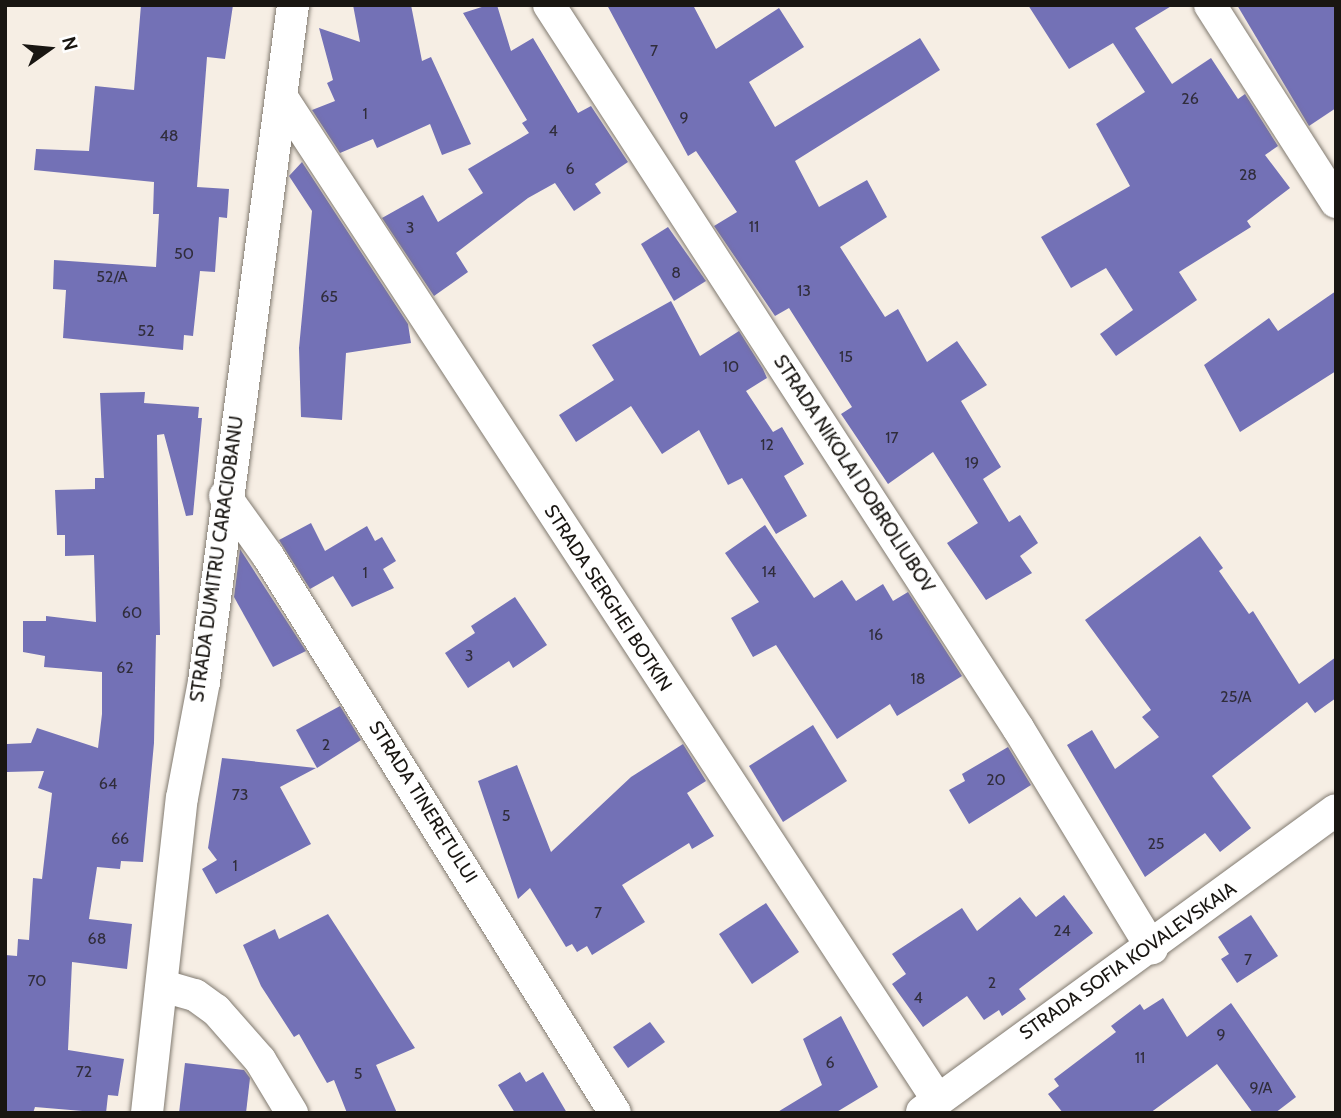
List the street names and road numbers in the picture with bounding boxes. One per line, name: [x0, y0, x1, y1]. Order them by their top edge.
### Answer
street label: STRADA NIKOLAI DOBROLIUBOV: [769, 351, 939, 597]
street label: STRADA DUMITRU CARACIOBANU: [186, 414, 248, 704]
street label: STRADA SERGHEI BOTKIN: [539, 501, 677, 695]
street label: STRADA TINERETULUI: [364, 717, 482, 887]
street label: STRADA SOFIA KOVALEVSKAIA: [1015, 877, 1241, 1045]

